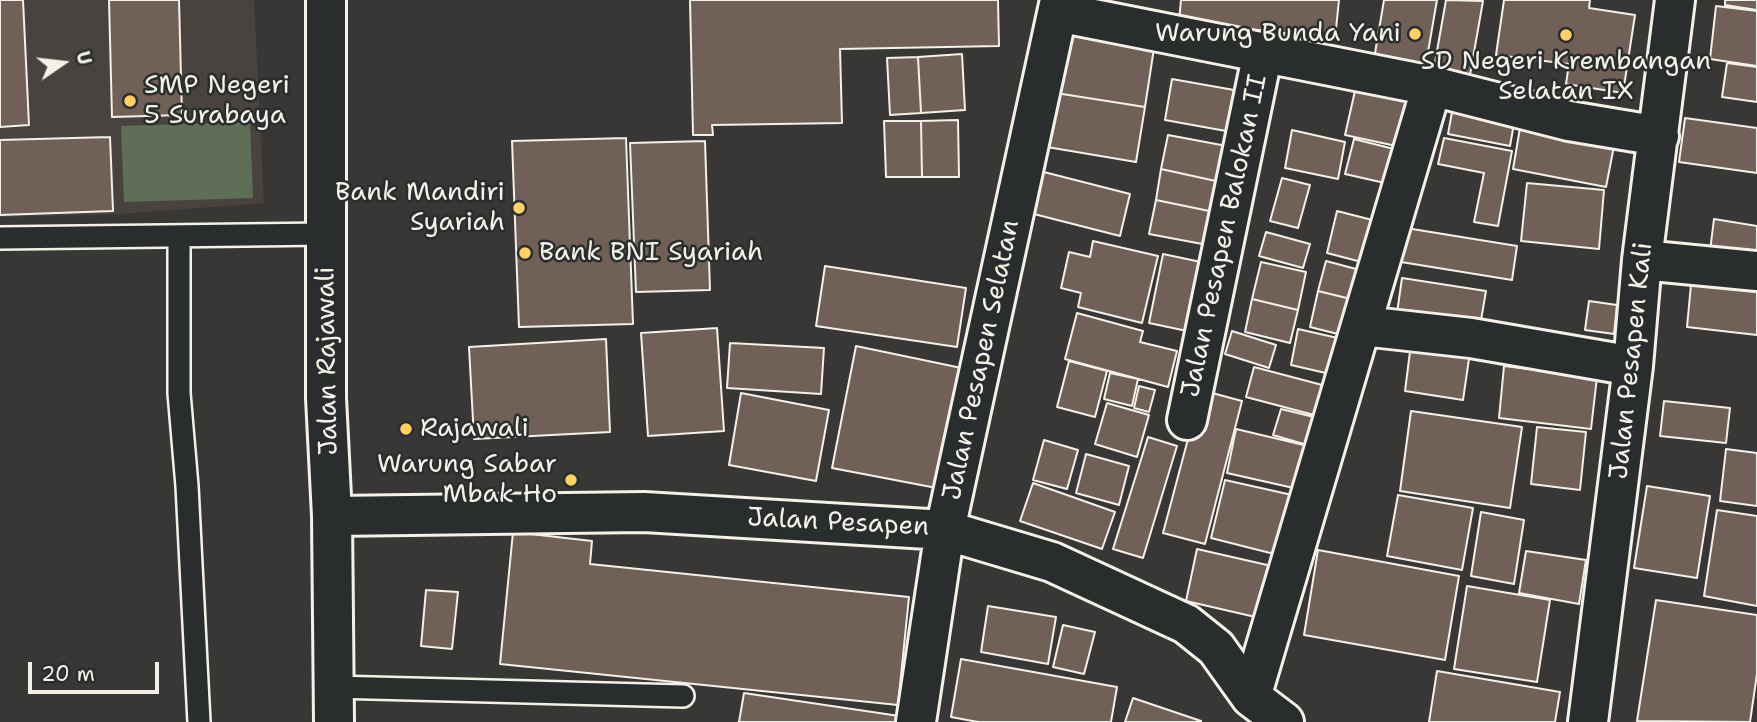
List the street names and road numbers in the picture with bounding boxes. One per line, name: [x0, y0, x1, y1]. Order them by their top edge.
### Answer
street label: Jalan Pesapen Balokan II: [1176, 72, 1274, 400]
street label: Jalan Pesapen Selatan: [937, 217, 1027, 503]
street label: Jalan Pesapen Kali: [1604, 241, 1660, 481]
street label: Jalan Rajawali: [311, 266, 345, 456]
street label: Jalan Pesapen: [746, 503, 930, 543]

